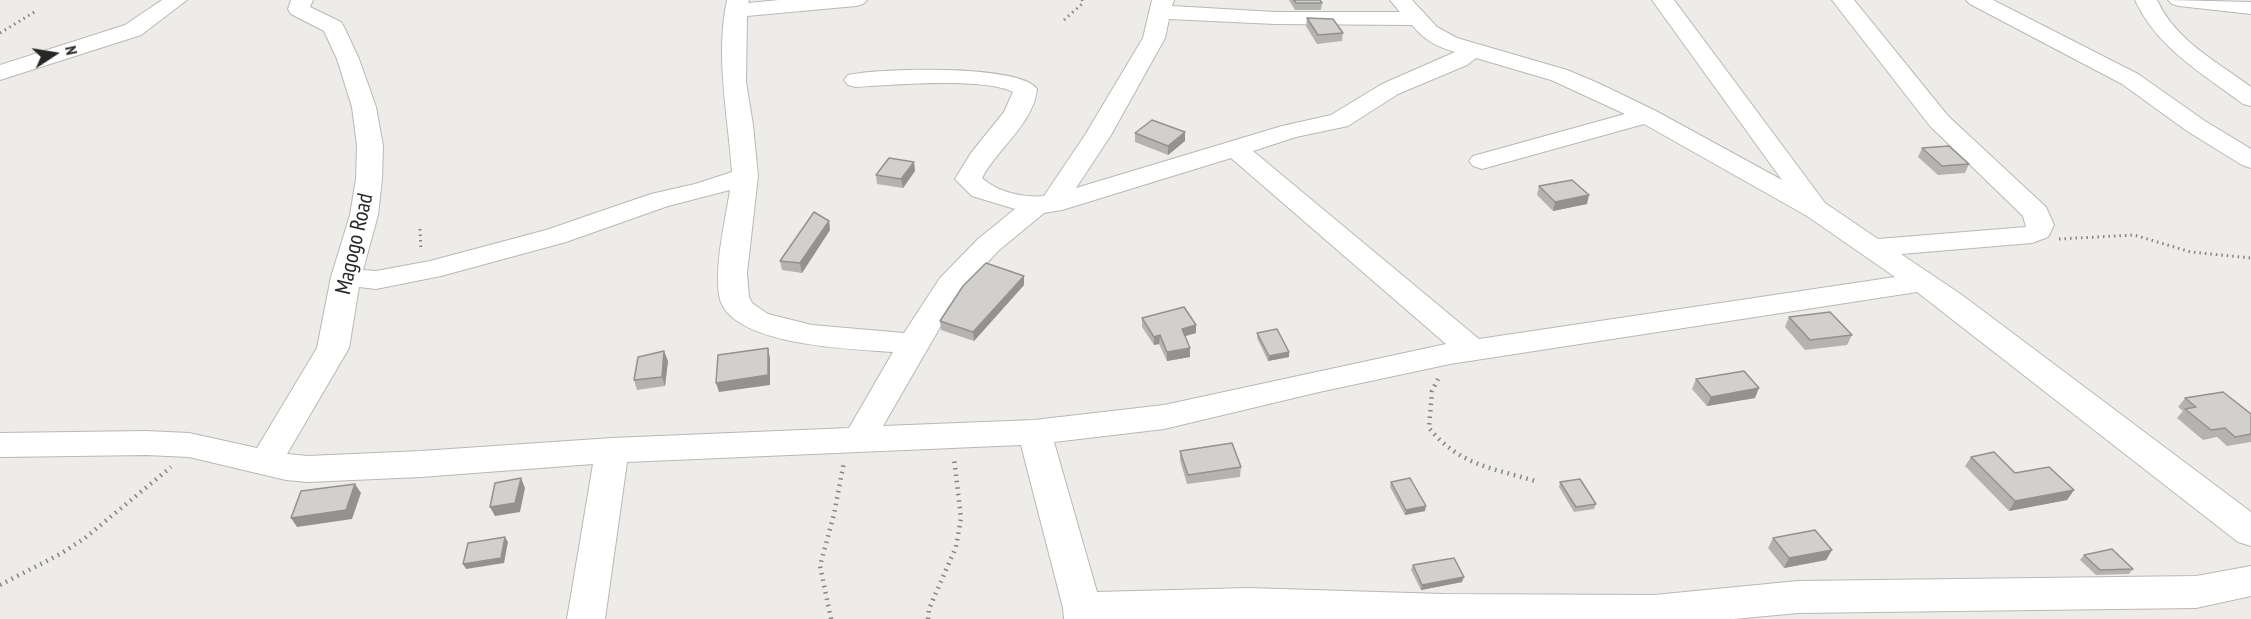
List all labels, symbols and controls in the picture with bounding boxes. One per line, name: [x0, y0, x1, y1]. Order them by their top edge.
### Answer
north arrow: [24, 24, 84, 84]
text: N: [61, 44, 82, 57]
street label: Magogo Road: [331, 191, 379, 297]

